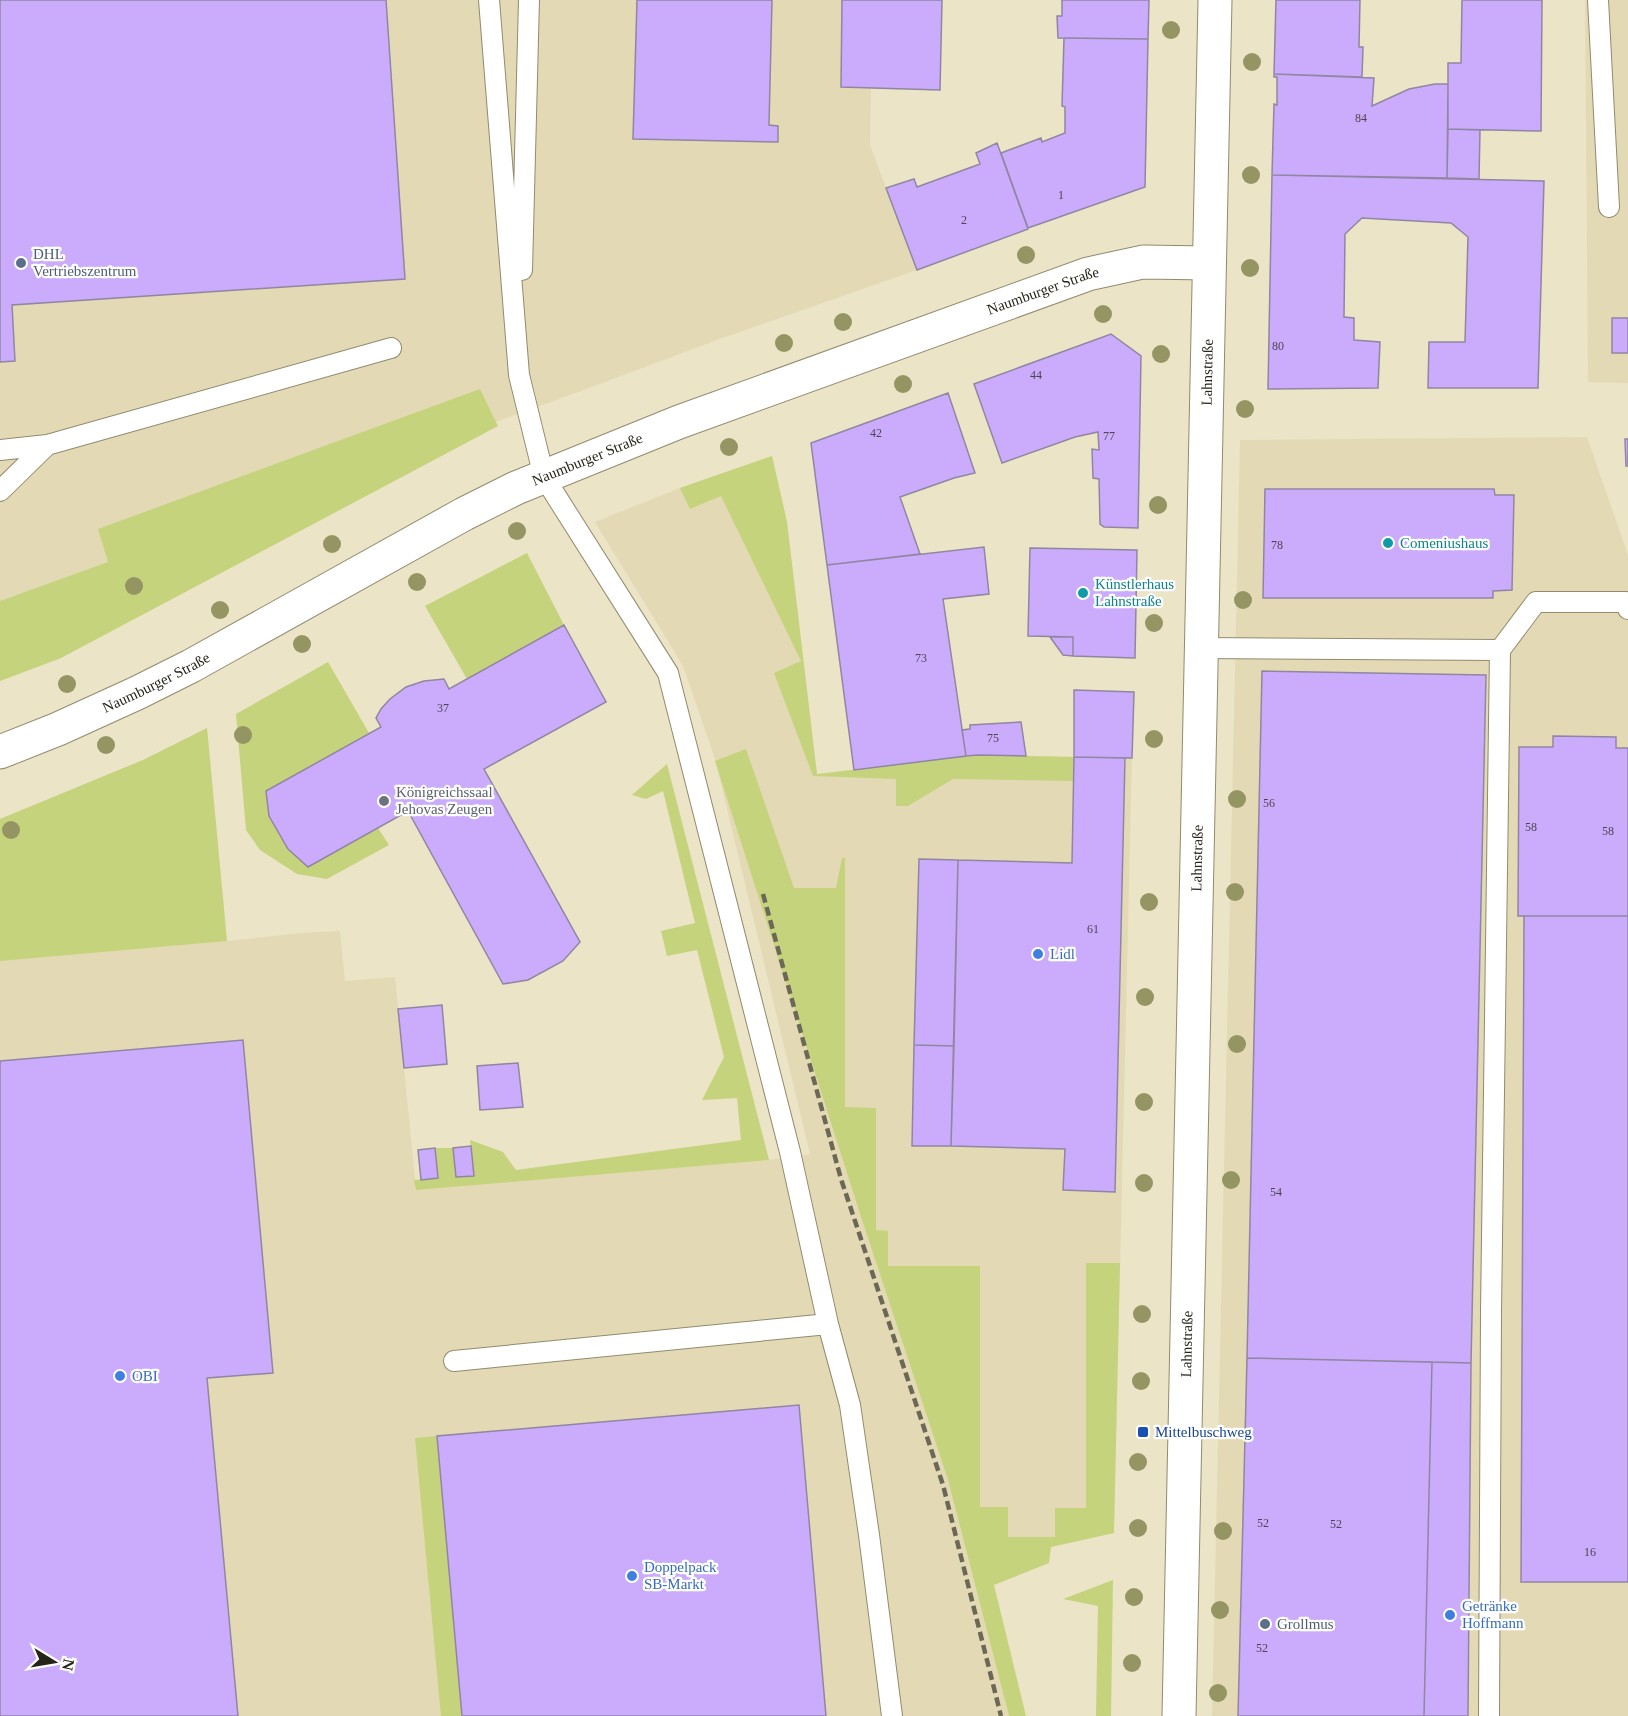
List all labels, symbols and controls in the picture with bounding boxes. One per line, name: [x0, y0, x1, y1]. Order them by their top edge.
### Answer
house number: 84: [1355, 111, 1367, 125]
house number: 1: [1058, 188, 1064, 202]
house number: 2: [961, 213, 967, 227]
place label: DHL Vertriebszentrum: [33, 246, 137, 279]
marker: DHL Vertriebszentrum: [14, 256, 28, 270]
street label: Naumburger Straße: [985, 264, 1101, 318]
street label: Lahnstraße: [1198, 338, 1216, 406]
house number: 80: [1272, 339, 1284, 353]
house number: 44: [1030, 368, 1042, 382]
house number: 42: [870, 426, 882, 440]
house number: 77: [1103, 429, 1115, 443]
street label: Naumburger Straße: [530, 430, 645, 489]
place label: Comeniushaus: [1400, 535, 1488, 551]
marker: Comeniushaus: [1381, 536, 1395, 550]
house number: 78: [1271, 538, 1283, 552]
place label: Künstlerhaus Lahnstraße: [1095, 576, 1174, 609]
marker: Künstlerhaus Lahnstraße: [1076, 586, 1090, 600]
street label: Naumburger Straße: [100, 649, 213, 716]
house number: 73: [915, 651, 927, 665]
house number: 37: [437, 701, 449, 715]
house number: 75: [987, 731, 999, 745]
place label: Königreichssaal Jehovas Zeugen: [396, 784, 493, 817]
marker: Königreichssaal Jehovas Zeugen: [377, 794, 391, 808]
house number: 56: [1263, 796, 1275, 810]
house number: 58: [1525, 820, 1537, 834]
street label: Lahnstraße: [1188, 824, 1206, 892]
house number: 58: [1602, 824, 1614, 838]
house number: 61: [1087, 922, 1099, 936]
place label: Lidl: [1050, 946, 1075, 962]
marker: Lidl: [1031, 947, 1045, 961]
house number: 54: [1270, 1185, 1282, 1199]
street label: Lahnstraße: [1178, 1310, 1196, 1378]
place label: OBI: [132, 1368, 158, 1384]
marker: OBI: [113, 1369, 127, 1383]
place label: Mittelbuschweg: [1155, 1424, 1252, 1440]
marker: Mittelbuschweg: [1136, 1425, 1150, 1439]
house number: 52: [1257, 1516, 1269, 1530]
house number: 52: [1330, 1517, 1342, 1531]
house number: 16: [1584, 1545, 1596, 1559]
place label: Doppelpack SB-Markt: [644, 1559, 717, 1592]
marker: Doppelpack SB-Markt: [625, 1569, 639, 1583]
place label: Getränke Hoffmann: [1462, 1598, 1524, 1631]
marker: Getränke Hoffmann: [1443, 1608, 1457, 1622]
place label: Grollmus: [1277, 1616, 1334, 1632]
marker: Grollmus: [1258, 1617, 1272, 1631]
north arrow: [24, 1632, 84, 1692]
house number: 52: [1256, 1641, 1268, 1655]
text: N: [59, 1657, 78, 1672]

